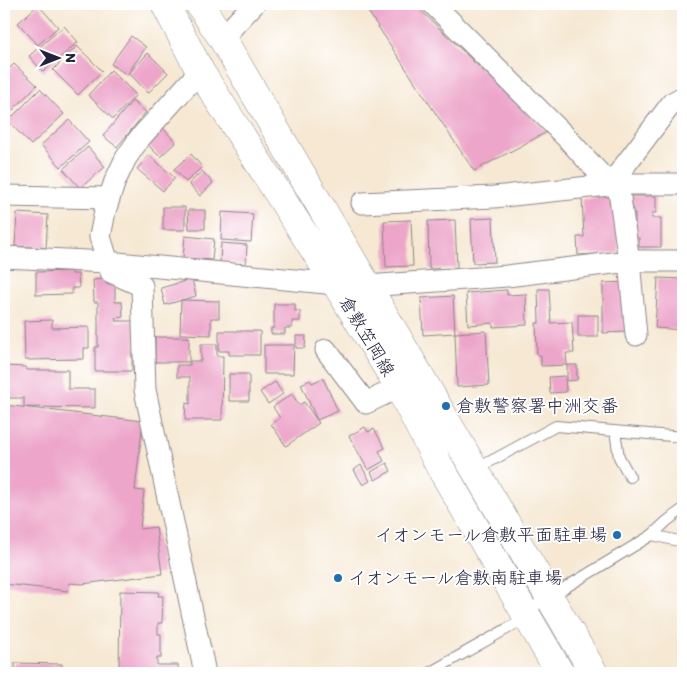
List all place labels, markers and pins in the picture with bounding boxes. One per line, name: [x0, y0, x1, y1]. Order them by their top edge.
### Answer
place label: 倉敷警察署中洲交番: [456, 395, 618, 417]
marker: 倉敷警察署中洲交番: [440, 400, 452, 412]
place label: イオンモール倉敷平面駐車場: [375, 524, 607, 546]
marker: イオンモール倉敷平面駐車場: [611, 529, 623, 541]
place label: イオンモール倉敷南駐車場: [348, 567, 562, 589]
marker: イオンモール倉敷南駐車場: [332, 572, 344, 584]

